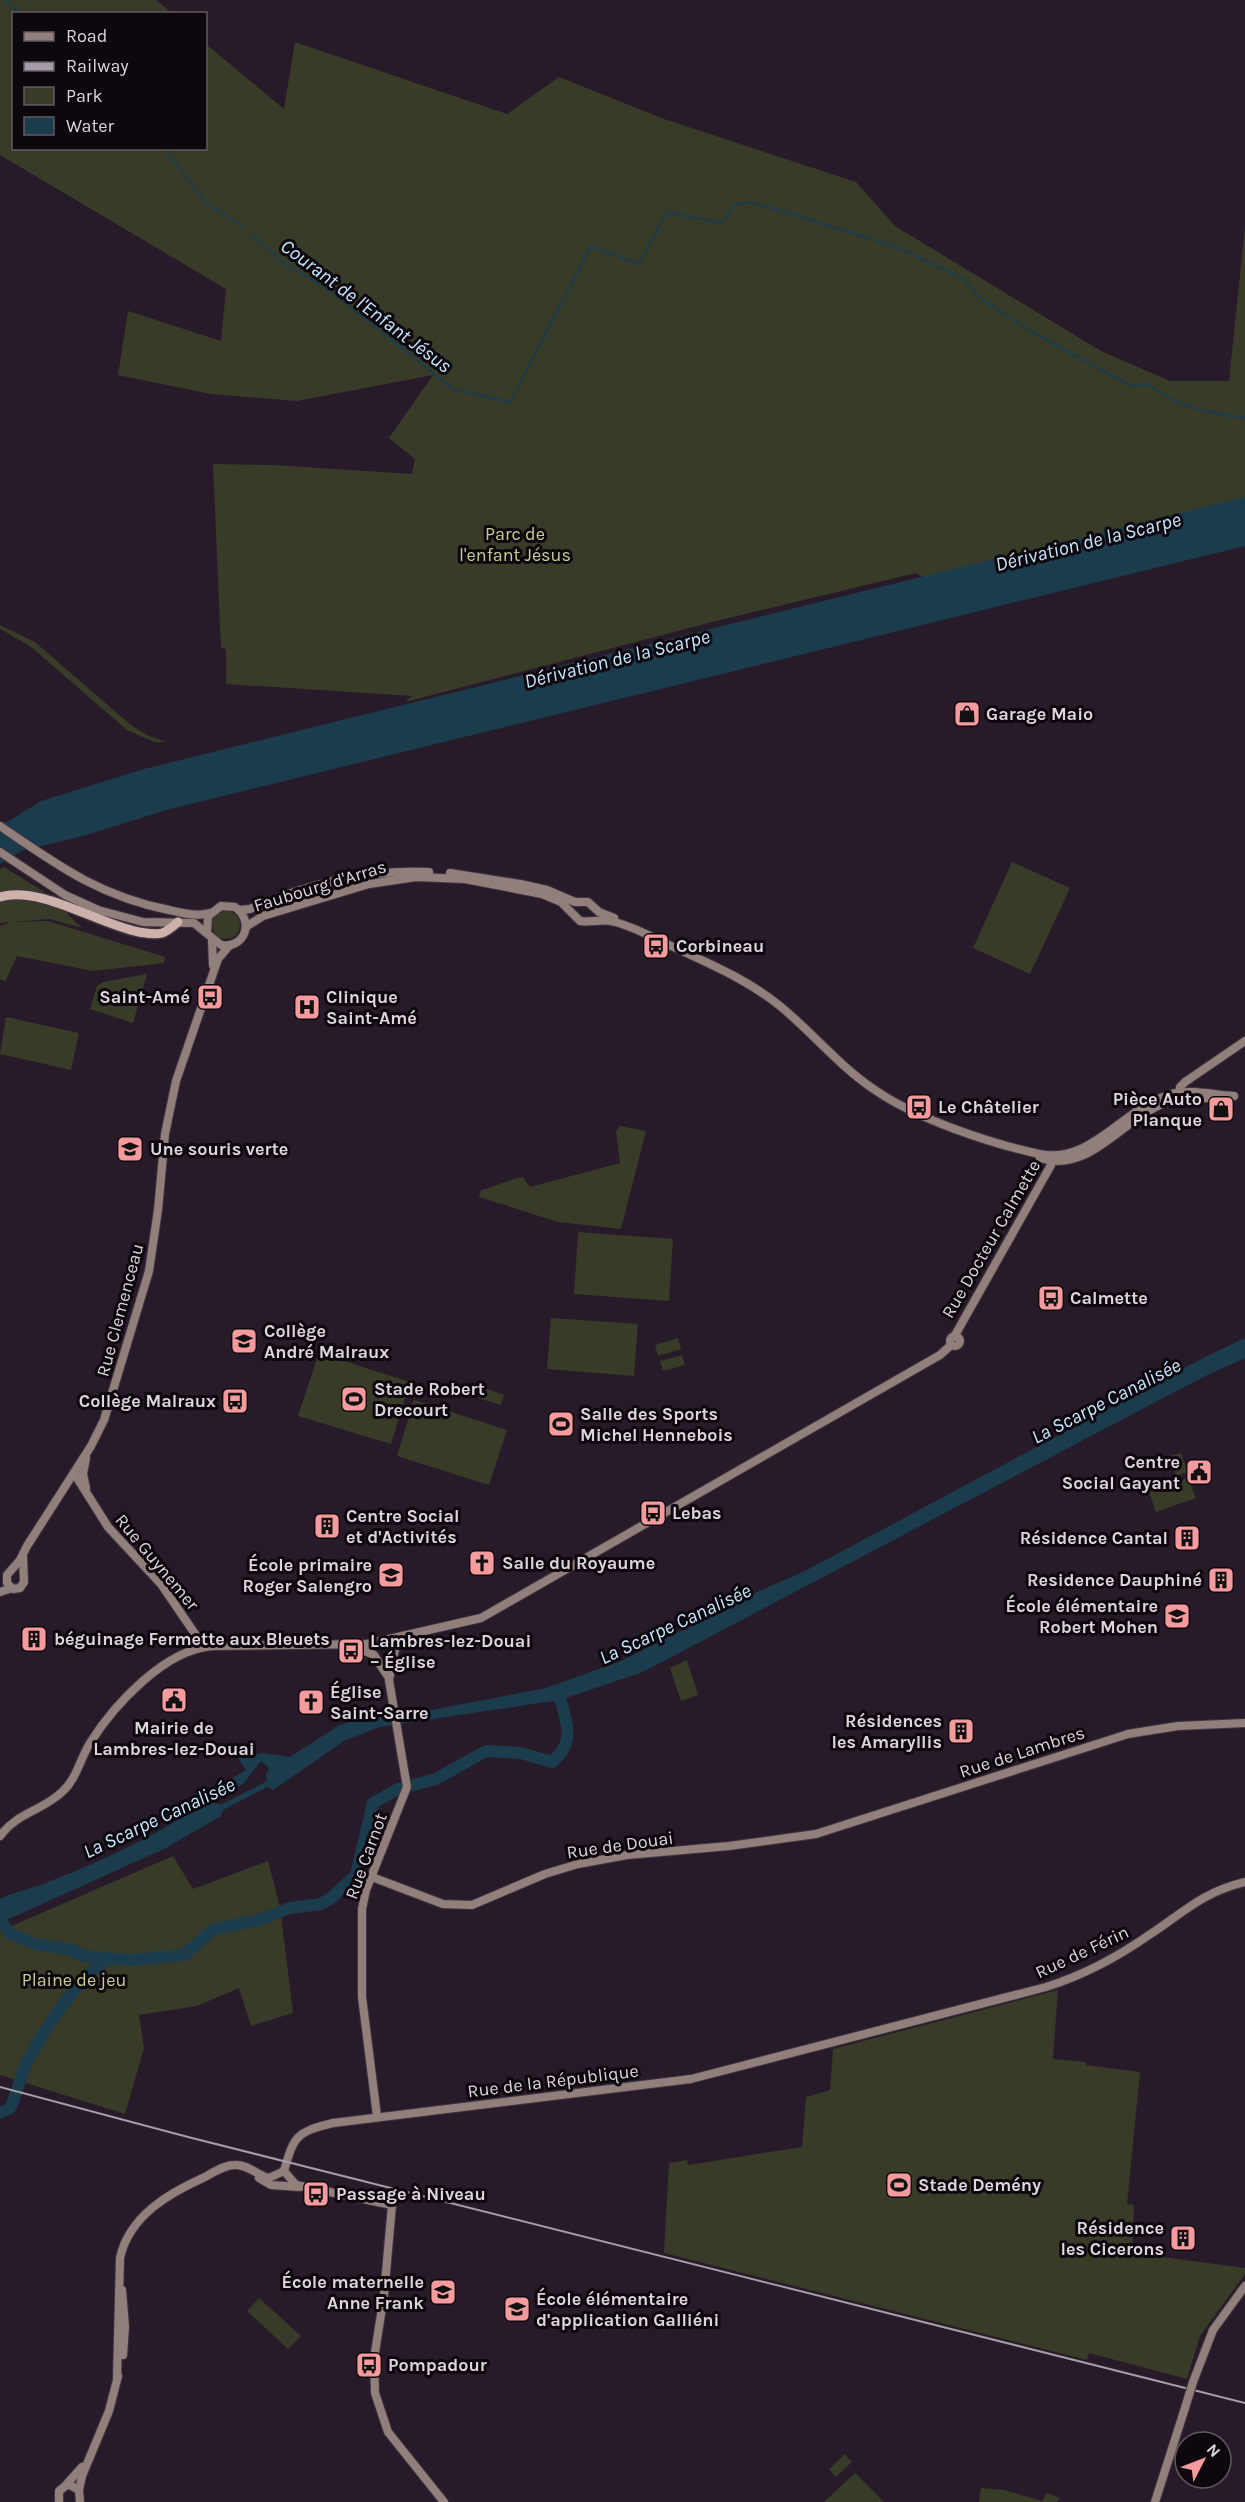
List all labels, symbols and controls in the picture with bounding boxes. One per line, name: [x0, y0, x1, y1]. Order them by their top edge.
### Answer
legend: [12, 12, 207, 150]
text: Road: [66, 25, 107, 47]
text: Railway: [66, 55, 129, 77]
text: Park: [66, 85, 103, 107]
text: Water: [66, 115, 114, 137]
water label: Courant de l'Enfant Jésus: [276, 234, 456, 378]
water label: Dérivation de la Scarpe: [993, 508, 1183, 576]
park label: Parc de l'enfant Jésus: [459, 523, 571, 566]
water label: Dérivation de la Scarpe: [522, 625, 712, 693]
shop icon: Garage Maio: [952, 699, 982, 729]
place label: Garage Maio: [986, 703, 1093, 725]
street label: Faubourg d'Arras: [251, 855, 389, 917]
bus stop icon: Corbineau: [641, 931, 671, 961]
place label: Corbineau: [676, 935, 764, 957]
bus stop icon: Saint-Amé: [195, 982, 225, 1012]
place label: Saint-Amé: [99, 986, 190, 1008]
place label: Clinique Saint-Amé: [326, 986, 417, 1029]
hospital icon: Clinique Saint-Amé: [292, 992, 322, 1022]
place label: Pièce Auto Planque: [1113, 1088, 1202, 1131]
bus stop icon: Le Châtelier: [904, 1092, 934, 1122]
shop icon: Pièce Auto Planque: [1206, 1094, 1236, 1124]
place label: Le Châtelier: [938, 1096, 1039, 1118]
school or university icon: Une souris verte: [115, 1134, 145, 1164]
place label: Une souris verte: [150, 1138, 288, 1160]
street label: Rue Docteur Calmette: [937, 1156, 1045, 1322]
street label: Rue Clemenceau: [92, 1241, 148, 1379]
bus stop icon: Calmette: [1036, 1283, 1066, 1313]
place label: Calmette: [1070, 1287, 1148, 1309]
place label: Collège André Malraux: [264, 1320, 389, 1363]
school or university icon: Collège André Malraux: [229, 1326, 259, 1356]
water label: La Scarpe Canalisée: [1027, 1353, 1185, 1449]
place label: Stade Robert Drecourt: [374, 1378, 485, 1421]
sports icon: Stade Robert Drecourt: [339, 1384, 369, 1414]
bus stop icon: Collège Malraux: [220, 1386, 250, 1416]
place label: Collège Malraux: [79, 1390, 216, 1412]
place label: Salle des Sports Michel Hennebois: [580, 1403, 733, 1446]
sports icon: Salle des Sports Michel Hennebois: [546, 1409, 576, 1439]
place label: Centre Social Gayant: [1062, 1451, 1180, 1494]
public building icon: Centre Social Gayant: [1184, 1457, 1214, 1487]
bus stop icon: Lebas: [638, 1498, 668, 1528]
place label: Lebas: [672, 1502, 722, 1524]
place label: Centre Social et d'Activités: [346, 1505, 460, 1548]
street label: Rue Guynemer: [110, 1509, 204, 1615]
building icon: Centre Social et d'Activités: [312, 1511, 342, 1541]
building icon: Résidence Cantal: [1172, 1523, 1202, 1553]
place label: Résidence Cantal: [1020, 1527, 1168, 1549]
church icon: Salle du Royaume: [467, 1548, 497, 1578]
place label: Salle du Royaume: [502, 1552, 655, 1574]
place label: École primaire Roger Salengro: [243, 1553, 372, 1597]
school or university icon: École primaire Roger Salengro: [376, 1560, 406, 1590]
building icon: Residence Dauphiné: [1206, 1565, 1236, 1595]
place label: Residence Dauphiné: [1027, 1569, 1202, 1591]
water label: La Scarpe Canalisée: [596, 1579, 754, 1669]
place label: École élémentaire Robert Mohen: [1006, 1594, 1158, 1638]
school or university icon: École élémentaire Robert Mohen: [1162, 1601, 1192, 1631]
building icon: béguinage Fermette aux Bleuets: [19, 1624, 49, 1654]
place label: béguinage Fermette aux Bleuets: [54, 1628, 330, 1650]
place label: Lambres-lez-Douai – Église: [370, 1630, 531, 1673]
bus stop icon: Lambres-lez-Douai – Église: [336, 1636, 366, 1666]
place label: Église Saint-Sarre: [330, 1680, 429, 1724]
public building icon: Mairie de Lambres-lez-Douai: [159, 1685, 189, 1715]
church icon: Église Saint-Sarre: [296, 1687, 326, 1717]
place label: Résidences les Amaryllis: [832, 1710, 942, 1753]
building icon: Résidences les Amaryllis: [946, 1716, 976, 1746]
place label: Mairie de Lambres-lez-Douai: [93, 1717, 255, 1760]
street label: Rue de Lambres: [956, 1721, 1088, 1783]
water label: La Scarpe Canalisée: [80, 1773, 238, 1863]
street label: Rue Carnot: [340, 1810, 392, 1902]
street label: Rue de Douai: [565, 1827, 675, 1863]
street label: Rue de Férin: [1032, 1921, 1132, 1983]
park label: Plaine de jeu: [22, 1969, 126, 1991]
street label: Rue de la République: [466, 2060, 640, 2102]
sports icon: Stade Demény: [884, 2170, 914, 2200]
place label: Stade Demény: [918, 2174, 1041, 2196]
bus stop icon: Passage à Niveau: [301, 2179, 331, 2209]
place label: Passage à Niveau: [336, 2183, 486, 2205]
place label: Résidence les Cicerons: [1061, 2217, 1164, 2260]
building icon: Résidence les Cicerons: [1168, 2223, 1198, 2253]
place label: École maternelle Anne Frank: [282, 2270, 424, 2314]
school or university icon: École maternelle Anne Frank: [428, 2277, 458, 2307]
place label: École élémentaire d'application Galliéni: [536, 2287, 719, 2331]
school or university icon: École élémentaire d'application Galliéni: [502, 2294, 532, 2324]
bus stop icon: Pompadour: [354, 2350, 384, 2380]
place label: Pompadour: [388, 2354, 487, 2376]
north arrow: [1173, 2430, 1233, 2490]
text: N: [1203, 2440, 1225, 2461]

